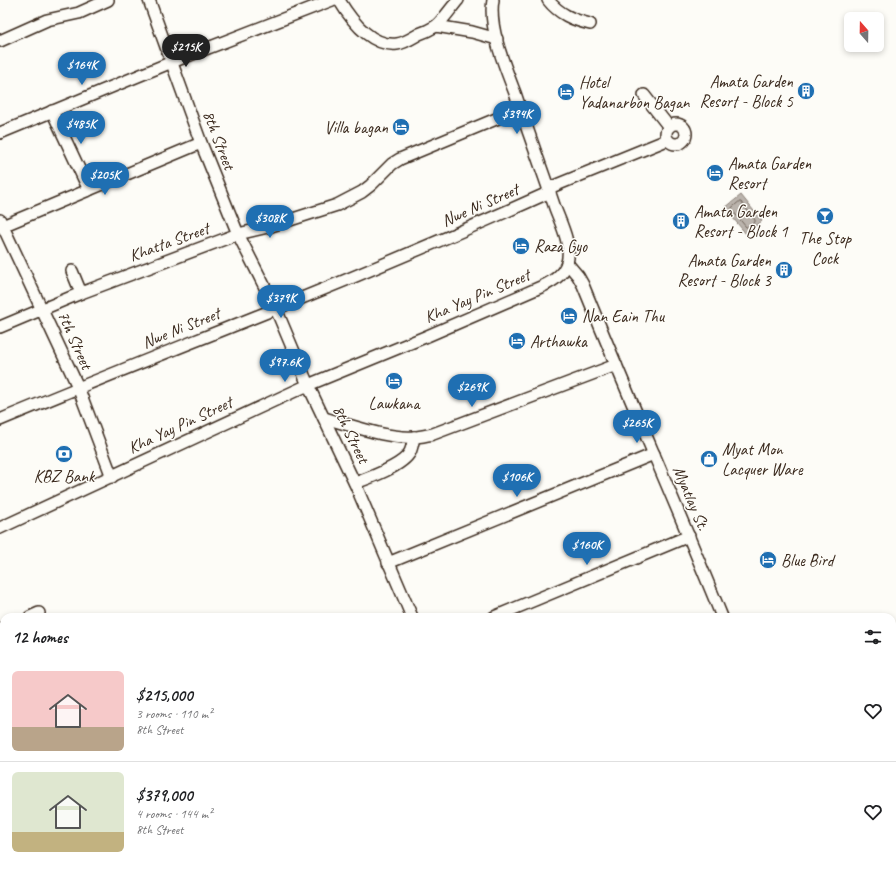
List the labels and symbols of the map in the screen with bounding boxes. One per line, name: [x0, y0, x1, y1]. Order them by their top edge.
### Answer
north arrow: [844, 12, 884, 52]
pin: $215K: [158, 34, 214, 68]
pin: $164K: [54, 52, 110, 86]
place label: Amata Garden Resort - Block 5: [699, 71, 794, 112]
place label: Hotel Yadanarbon Bagan: [579, 72, 691, 113]
building icon: Amata Garden Resort - Block 5: [796, 81, 816, 101]
hotel icon: Hotel Yadanarbon Bagan: [556, 82, 576, 102]
pin: $394K: [489, 101, 545, 135]
street label: 8th Street: [198, 107, 241, 175]
pin: $485K: [53, 111, 109, 145]
place label: Villa bagan: [324, 117, 388, 138]
hotel icon: Villa bagan: [391, 117, 411, 137]
place label: Amata Garden Resort: [728, 153, 812, 194]
pin: $205K: [77, 162, 133, 196]
hotel icon: Amata Garden Resort: [705, 163, 725, 183]
street label: Nwe Ni Street: [438, 178, 524, 231]
place label: Amata Garden Resort - Block 1: [694, 201, 789, 242]
pin: $308K: [242, 205, 298, 239]
bar icon: The Stop Cock: [815, 206, 835, 226]
building icon: Amata Garden Resort - Block 1: [671, 211, 691, 231]
street label: Khatta Street: [126, 217, 214, 266]
place label: The Stop Cock: [799, 228, 853, 269]
hotel icon: Raza Gyo: [511, 236, 531, 256]
place label: Raza Gyo: [534, 236, 588, 257]
place label: Amata Garden Resort - Block 3: [677, 250, 772, 291]
building icon: Amata Garden Resort - Block 3: [774, 260, 794, 280]
street label: Kha Yay Pin Street: [421, 263, 535, 328]
pin: $379K: [253, 285, 309, 319]
street label: Nwe Ni Street: [139, 302, 225, 353]
hotel icon: Nan Eain Thu: [559, 306, 579, 326]
place label: Nan Eain Thu: [582, 306, 666, 327]
street label: 7th Street: [53, 308, 98, 375]
hotel icon: Arthawka: [507, 331, 527, 351]
place label: Arthawka: [530, 331, 588, 352]
pin: $97.6K: [252, 349, 318, 383]
hotel icon: Lawkana: [384, 371, 404, 391]
pin: $269K: [444, 374, 500, 408]
street label: Kha Yay Pin Street: [125, 391, 237, 458]
place label: Lawkana: [369, 393, 421, 414]
street label: 8th Street: [328, 402, 375, 469]
pin: $265K: [609, 410, 665, 444]
place label: Myat Mon Lacquer Ware: [722, 439, 804, 480]
bank icon: KBZ Bank: [54, 444, 74, 464]
shop icon: Myat Mon Lacquer Ware: [699, 449, 719, 469]
street label: Myatlay St.: [668, 463, 714, 534]
pin: $106K: [489, 464, 545, 498]
place label: KBZ Bank: [34, 466, 96, 487]
pin: $160K: [559, 532, 615, 566]
hotel icon: Blue Bird: [758, 550, 778, 570]
place label: Blue Bird: [781, 550, 836, 571]

